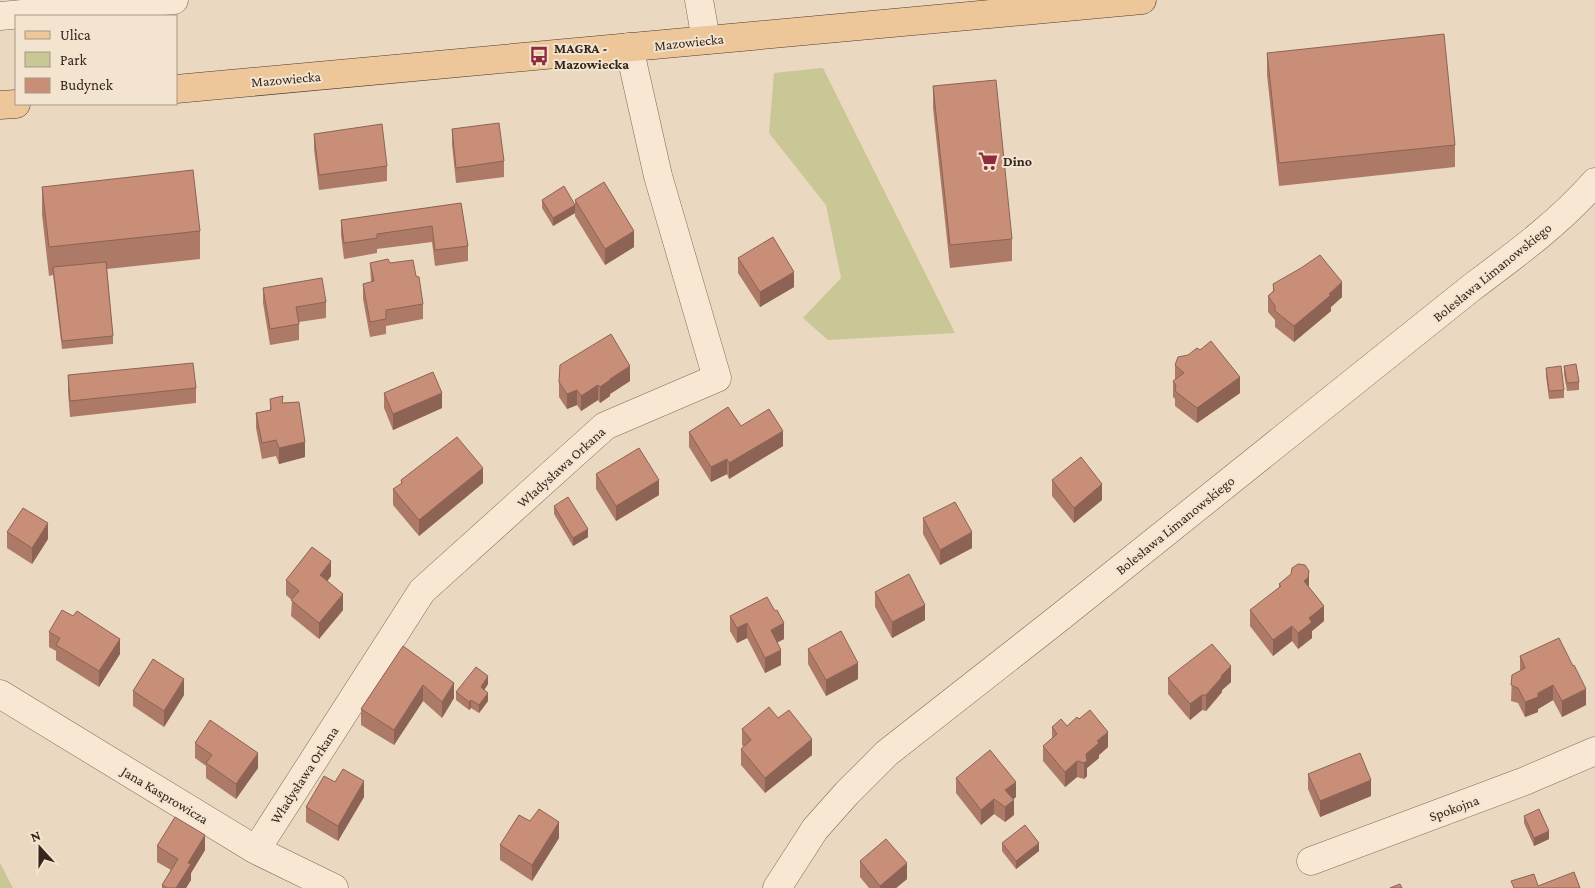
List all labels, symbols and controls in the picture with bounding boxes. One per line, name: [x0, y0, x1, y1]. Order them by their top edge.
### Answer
legend: [15, 15, 178, 105]
text: Ulica: [60, 27, 91, 43]
street label: Mazowiecka: [653, 30, 725, 54]
place label: MAGRA - Mazowiecka: [554, 40, 629, 72]
bus stop icon: MAGRA - Mazowiecka: [528, 45, 550, 67]
text: Park: [60, 52, 87, 68]
street label: Mazowiecka: [250, 68, 322, 90]
text: Budynek: [60, 77, 114, 94]
supermarket icon: Dino: [977, 150, 999, 172]
place label: Dino: [1003, 153, 1032, 169]
street label: Bolesława Limanowskiego: [1429, 219, 1555, 325]
street label: Władysława Orkana: [514, 423, 609, 511]
street label: Bolesława Limanowskiego: [1112, 472, 1238, 578]
street label: Władysława Orkana: [267, 723, 342, 827]
street label: Jana Kasprowicza: [117, 762, 212, 827]
street label: Spokojna: [1427, 791, 1482, 825]
north arrow: [15, 823, 65, 873]
text: N: [28, 827, 43, 845]

